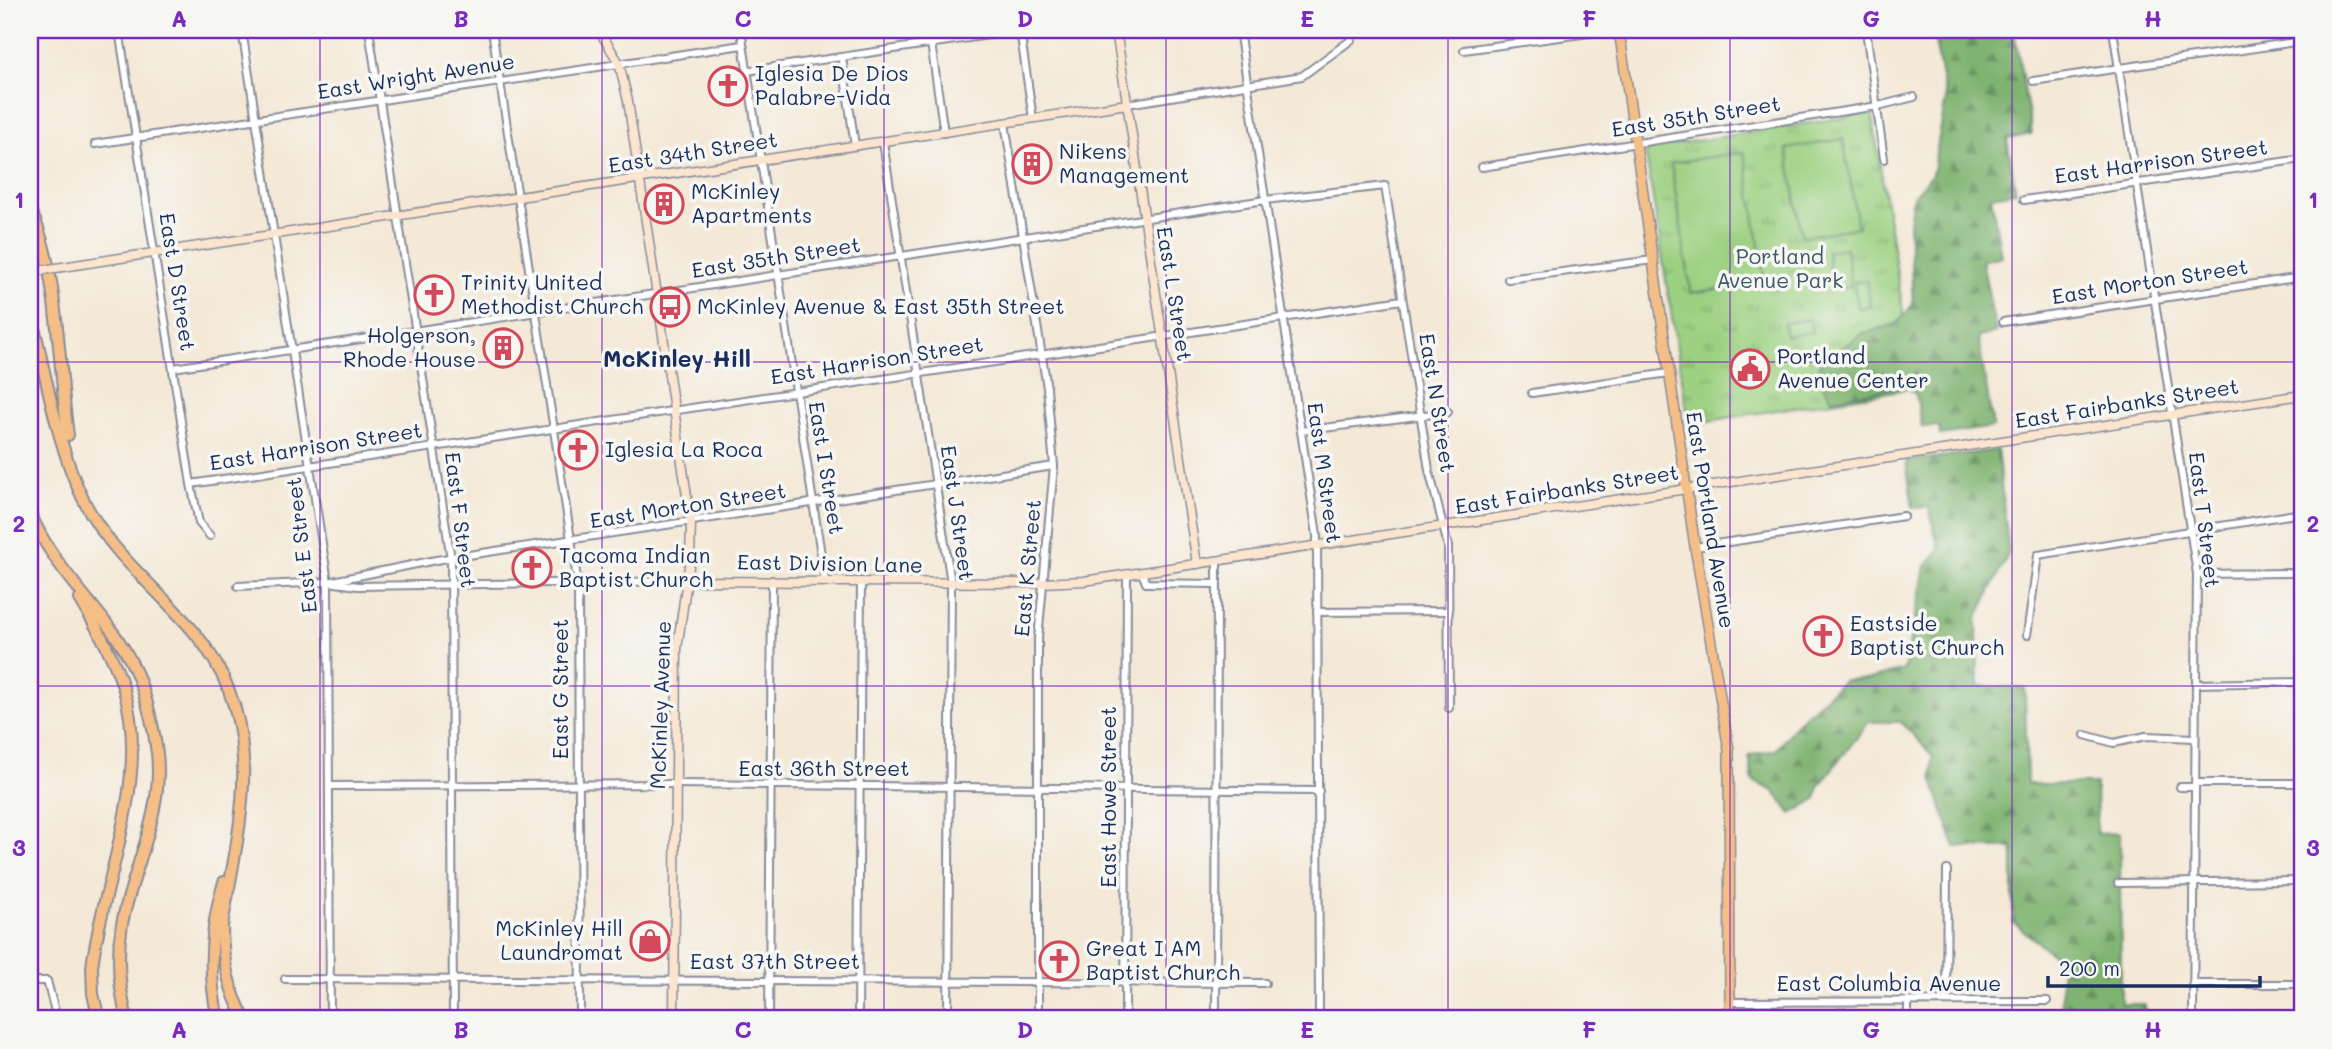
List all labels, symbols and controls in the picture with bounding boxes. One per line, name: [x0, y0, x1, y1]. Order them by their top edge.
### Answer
text: A: [171, 3, 187, 33]
text: B: [453, 3, 469, 33]
text: C: [734, 3, 752, 33]
text: D: [1017, 3, 1033, 33]
text: E: [1300, 3, 1314, 33]
text: F: [1582, 3, 1596, 33]
text: G: [1862, 3, 1880, 33]
text: H: [2144, 3, 2162, 33]
street label: East Wright Avenue: [315, 47, 516, 104]
place label: Iglesia De Dios Palabre-Vida: [755, 59, 909, 110]
church icon: Iglesia De Dios Palabre-Vida: [707, 65, 749, 107]
street label: East 35th Street: [1609, 89, 1782, 142]
street label: East 34th Street: [606, 125, 779, 178]
street label: East Harrison Street: [2053, 132, 2269, 189]
place label: Nikens Management: [1059, 137, 1189, 188]
building icon: Nikens Management: [1011, 143, 1053, 185]
place label: McKinley Apartments: [691, 177, 812, 228]
building icon: McKinley Apartments: [643, 183, 685, 225]
text: 1: [14, 184, 24, 214]
text: 1: [2308, 184, 2318, 214]
street label: East D Street: [154, 211, 203, 353]
street label: East L Street: [1152, 225, 1199, 363]
street label: East 35th Street: [689, 230, 862, 283]
park label: Portland Avenue Park: [1717, 242, 1844, 293]
street label: East Morton Street: [2050, 252, 2250, 309]
place label: Trinity United Methodist Church: [461, 268, 643, 319]
church icon: Trinity United Methodist Church: [413, 274, 455, 316]
bus stop icon: McKinley Avenue & East 35th Street: [649, 286, 691, 328]
place label: McKinley Avenue & East 35th Street: [697, 292, 1065, 319]
place label: Holgerson, Rhode House: [343, 321, 476, 372]
building icon: Holgerson, Rhode House: [482, 327, 524, 369]
street label: East Harrison Street: [769, 329, 985, 390]
street label: East N Street: [1414, 331, 1463, 474]
place label: Portland Avenue Center: [1777, 342, 1929, 393]
district label: McKinley Hill: [603, 343, 751, 373]
public building icon: Portland Avenue Center: [1729, 348, 1771, 390]
street label: East Fairbanks Street: [2013, 372, 2241, 434]
street label: East I Street: [804, 399, 851, 536]
street label: East M Street: [1302, 401, 1349, 545]
street label: East Portland Avenue: [1681, 409, 1742, 630]
street label: East Harrison Street: [208, 415, 424, 476]
church icon: Iglesia La Roca: [557, 429, 599, 471]
place label: Iglesia La Roca: [605, 435, 763, 462]
street label: East J Street: [936, 443, 981, 582]
street label: East F Street: [440, 450, 483, 589]
street label: East T Street: [2184, 450, 2227, 589]
street label: East Fairbanks Street: [1453, 458, 1681, 520]
street label: East E Street: [279, 476, 322, 615]
street label: East Morton Street: [588, 476, 788, 533]
street label: East K Street: [1007, 498, 1046, 638]
text: 2: [13, 508, 25, 538]
text: 2: [2307, 508, 2319, 538]
place label: Tacoma Indian Baptist Church: [559, 541, 713, 592]
church icon: Tacoma Indian Baptist Church: [511, 547, 553, 589]
street label: East Division Lane: [737, 547, 923, 578]
place label: Eastside Baptist Church: [1850, 609, 2004, 660]
church icon: Eastside Baptist Church: [1802, 615, 1844, 657]
street label: East G Street: [546, 619, 573, 759]
street label: McKinley Avenue: [643, 620, 676, 790]
street label: East Howe Street: [1094, 706, 1121, 888]
street label: East 36th Street: [739, 754, 909, 781]
text: 3: [12, 832, 26, 862]
text: 3: [2306, 832, 2320, 862]
place label: McKinley Hill Laundromat: [495, 914, 623, 965]
shop icon: McKinley Hill Laundromat: [629, 920, 671, 962]
place label: Great I AM Baptist Church: [1086, 934, 1240, 985]
church icon: Great I AM Baptist Church: [1038, 940, 1080, 982]
scale bar: [2048, 944, 2260, 988]
street label: East 37th Street: [690, 947, 860, 974]
text: 200 m: [2059, 954, 2120, 981]
street label: East Columbia Avenue: [1777, 969, 2001, 996]
text: A: [171, 1014, 187, 1044]
text: B: [453, 1014, 469, 1044]
text: C: [734, 1014, 752, 1044]
text: D: [1017, 1014, 1033, 1044]
text: E: [1300, 1014, 1314, 1044]
text: F: [1582, 1014, 1596, 1044]
text: G: [1862, 1014, 1880, 1044]
text: H: [2144, 1014, 2162, 1044]

